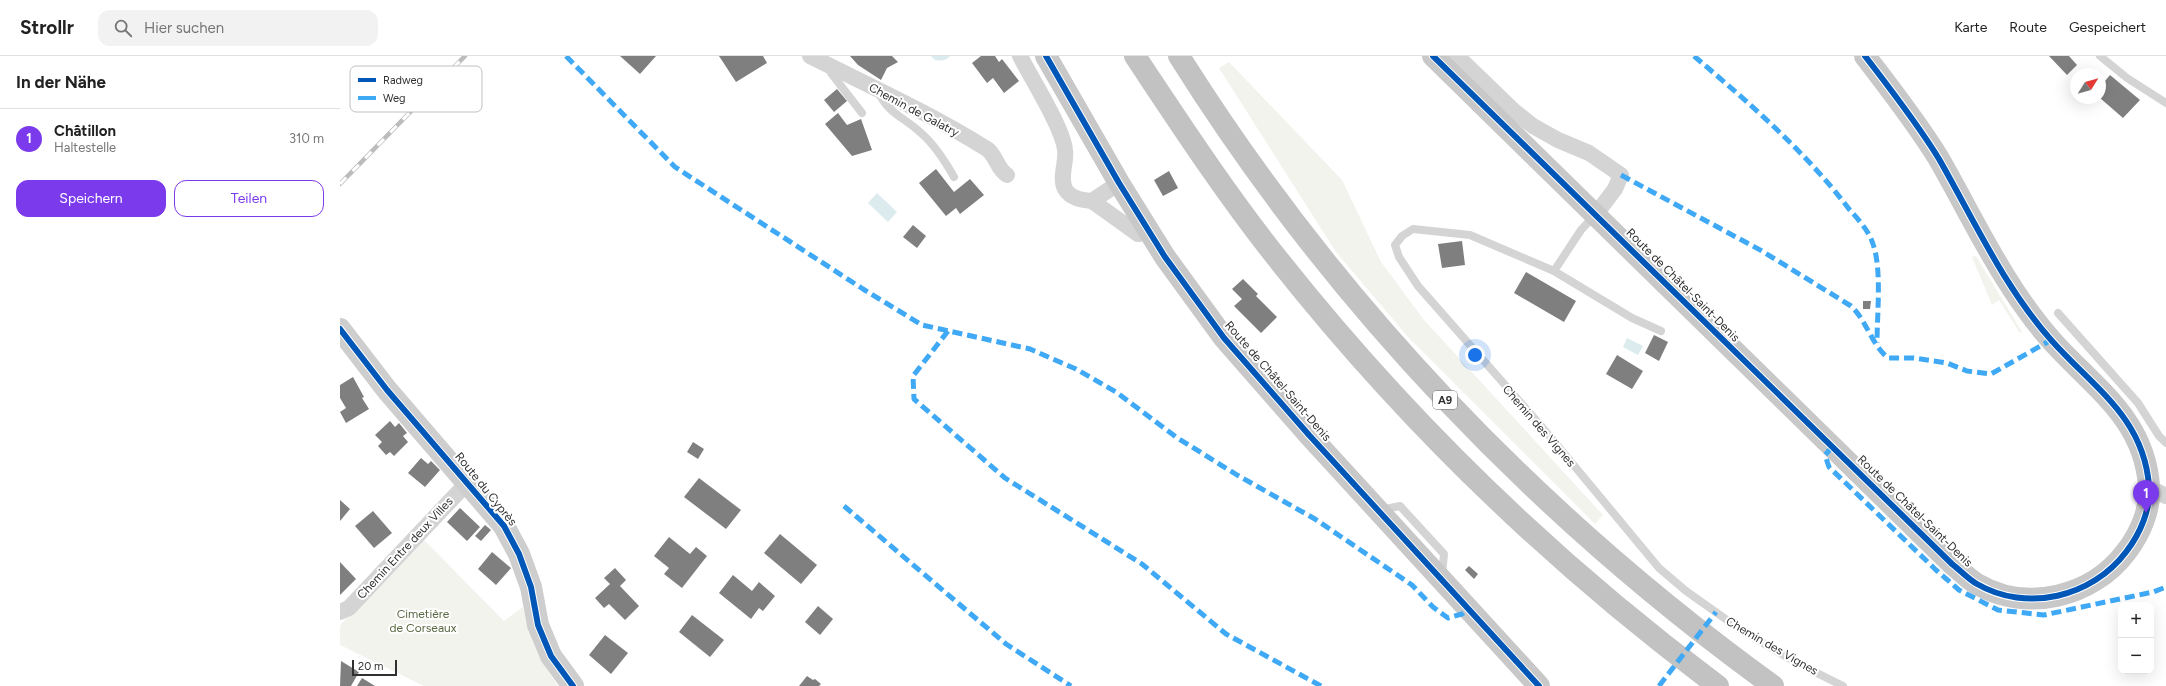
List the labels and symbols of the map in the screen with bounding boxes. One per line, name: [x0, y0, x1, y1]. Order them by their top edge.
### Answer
legend: [350, 66, 482, 112]
north arrow: [2070, 68, 2106, 104]
text: Radweg: [383, 74, 423, 87]
street label: Chemin de Galatry: [867, 80, 962, 140]
text: Weg: [383, 92, 406, 105]
street label: Route de Châtel-Saint-Denis: [1623, 225, 1743, 345]
street label: Route de Châtel-Saint-Denis: [1222, 318, 1334, 444]
your location: [1465, 345, 1485, 365]
street label: Chemin des Vignes: [1500, 382, 1579, 470]
road number: A9: [1433, 391, 1457, 409]
street label: Route du Cyprès: [452, 450, 520, 529]
street label: Route de Châtel-Saint-Denis: [1855, 452, 1976, 570]
pin: 1: [2133, 480, 2159, 513]
street label: Chemin Entre deux Villes: [354, 494, 456, 602]
park label: Cimetière de Corseaux: [390, 607, 457, 635]
street label: Chemin des Vignes: [1724, 614, 1821, 678]
scale bar: [352, 658, 397, 677]

